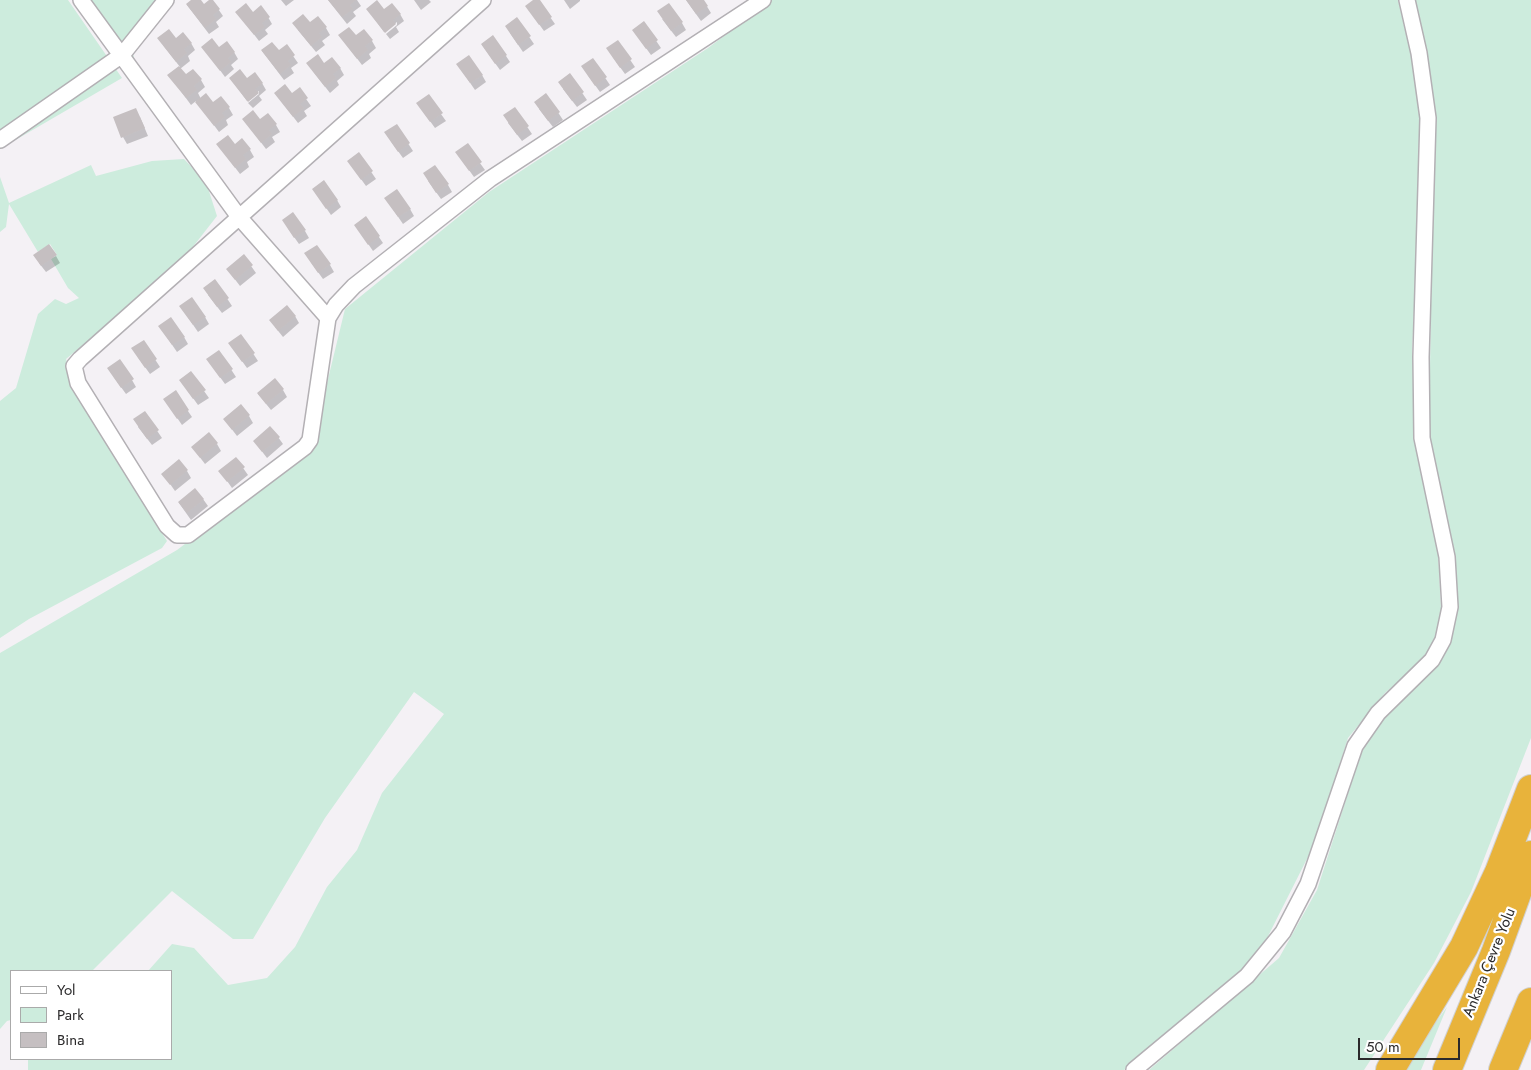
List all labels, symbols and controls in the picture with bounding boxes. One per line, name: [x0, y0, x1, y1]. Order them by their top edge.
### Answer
street label: Ankara Çevre Yolu: [1460, 906, 1520, 1020]
legend: [10, 970, 172, 1060]
text: Yol: [57, 979, 76, 1001]
text: Park: [57, 1004, 84, 1026]
scale bar: [1361, 1028, 1464, 1060]
text: Bina: [57, 1029, 84, 1051]
text: 50 m: [1366, 1036, 1400, 1058]

